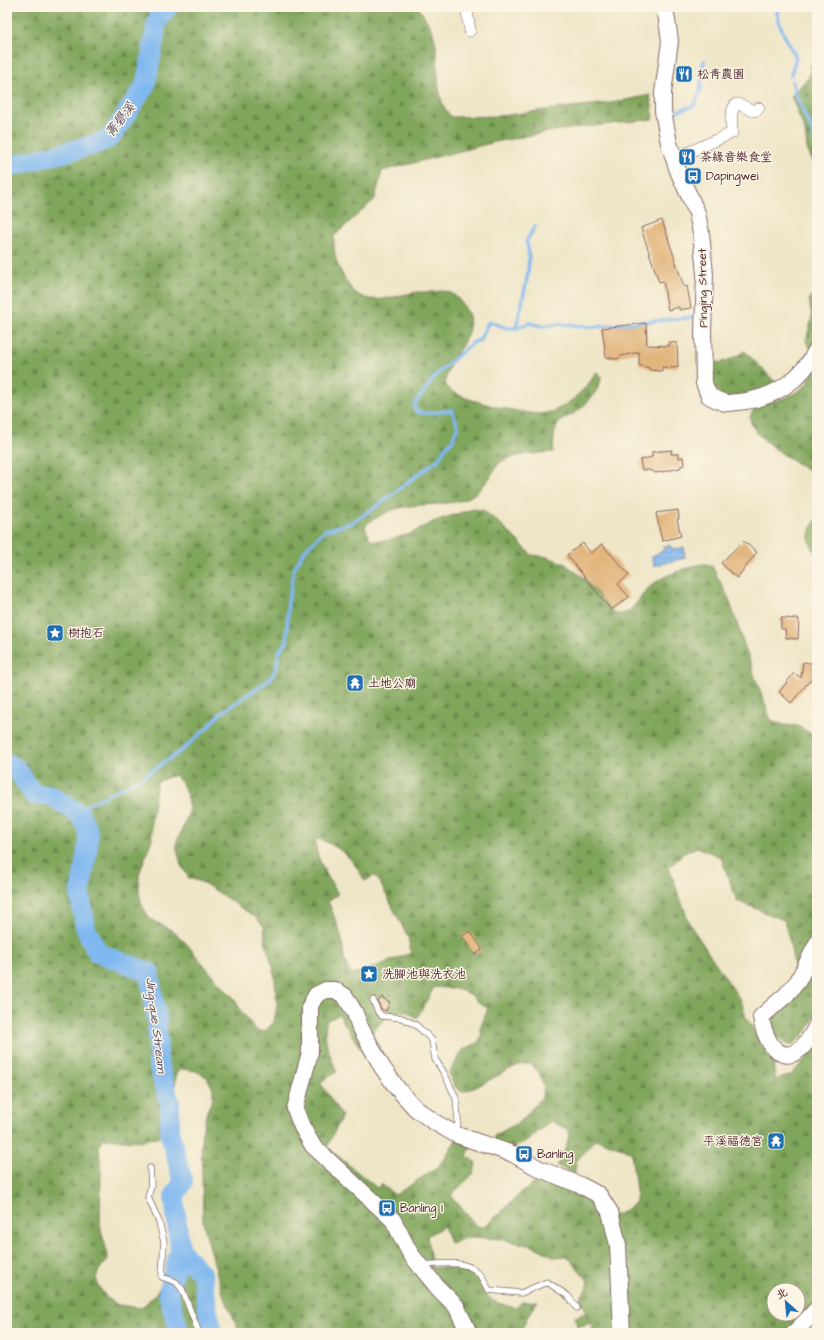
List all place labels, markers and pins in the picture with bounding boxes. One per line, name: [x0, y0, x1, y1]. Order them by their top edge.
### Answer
restaurant icon: 松青農園: [674, 64, 694, 84]
place label: 松青農園: [697, 66, 745, 83]
restaurant icon: 茶緣音樂食堂: [677, 147, 697, 167]
place label: 茶緣音樂食堂: [700, 149, 772, 166]
bus stop icon: Dapingwei: [683, 166, 703, 186]
place label: Dapingwei: [706, 168, 759, 186]
place icon: 樹抱石: [45, 623, 65, 643]
place label: 樹抱石: [68, 625, 104, 642]
temple icon: 土地公廟: [345, 673, 365, 693]
place label: 土地公廟: [368, 675, 416, 692]
place icon: 洗腳池與洗衣池: [359, 964, 379, 984]
place label: 洗腳池與洗衣池: [382, 966, 466, 983]
temple icon: 平溪福德宮: [766, 1131, 786, 1151]
place label: 平溪福德宮: [703, 1133, 763, 1150]
bus stop icon: Banling: [514, 1144, 534, 1164]
place label: Banling: [537, 1146, 574, 1164]
bus stop icon: Banling I: [377, 1198, 397, 1218]
place label: Banling I: [400, 1200, 443, 1218]

